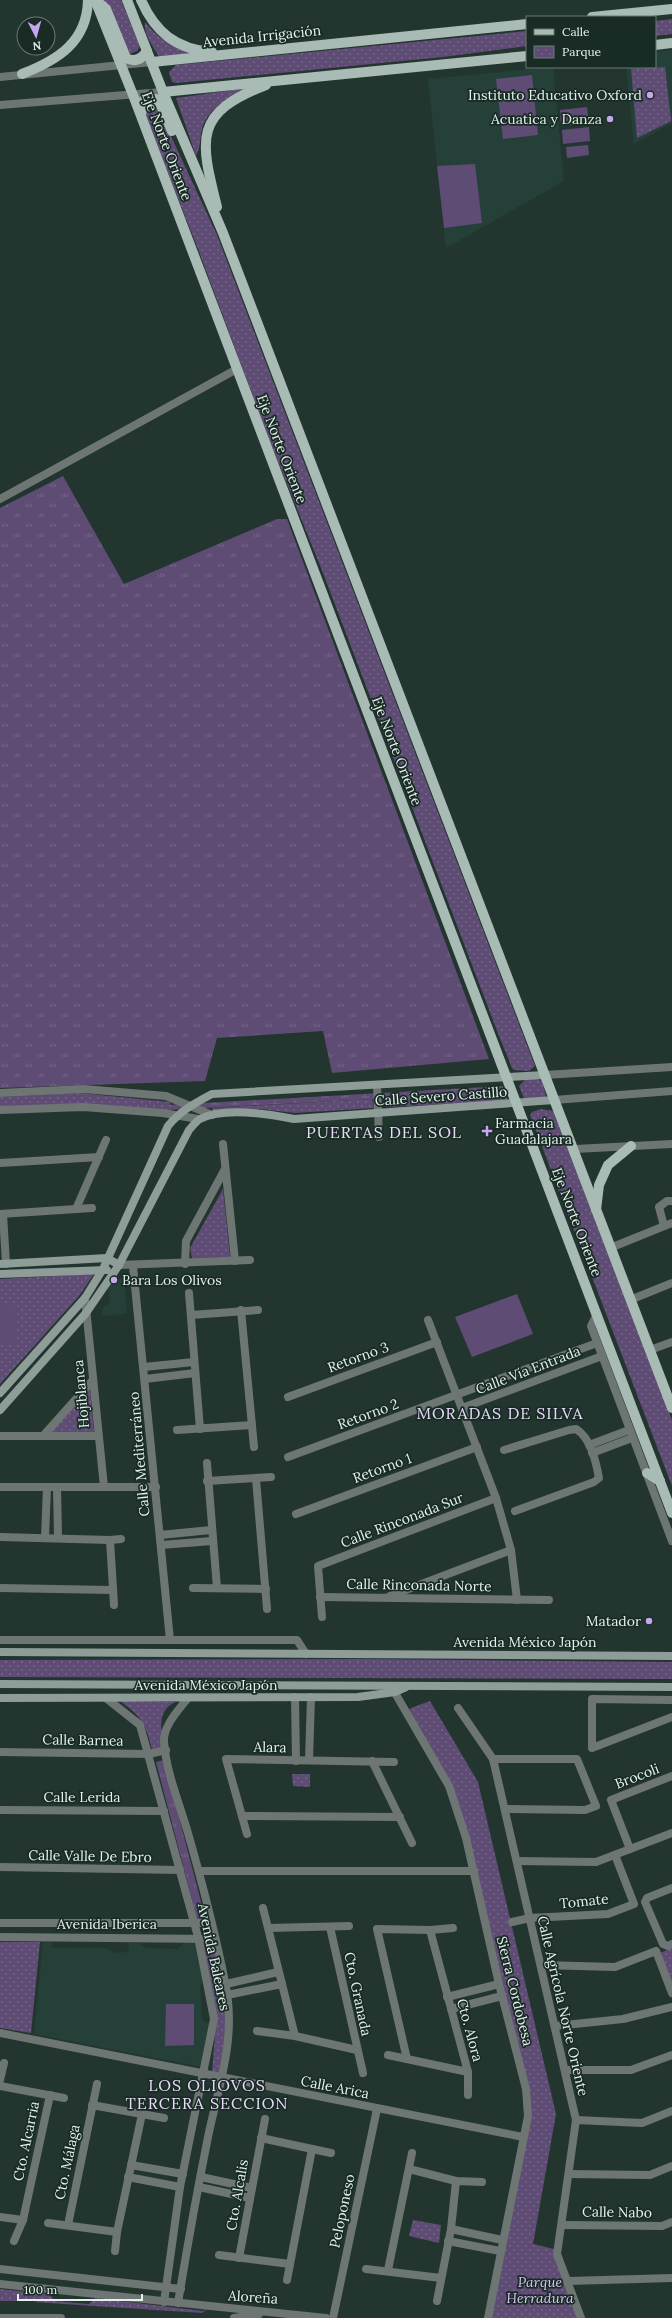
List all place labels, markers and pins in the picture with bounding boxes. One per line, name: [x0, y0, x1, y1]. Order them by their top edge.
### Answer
place label: Instituto Educativo Oxford: [468, 86, 642, 104]
marker: Instituto Educativo Oxford: [645, 90, 655, 100]
place label: Acuatica y Danza: [490, 110, 602, 128]
marker: Acuatica y Danza: [605, 114, 615, 124]
place label: Farmacia Guadalajara: [495, 1114, 572, 1148]
marker: Farmacia Guadalajara: [482, 1126, 492, 1136]
place label: Bara Los Olivos: [122, 1271, 222, 1289]
marker: Bara Los Olivos: [109, 1275, 119, 1285]
place label: Matador: [586, 1612, 641, 1630]
marker: Matador: [644, 1616, 654, 1626]

